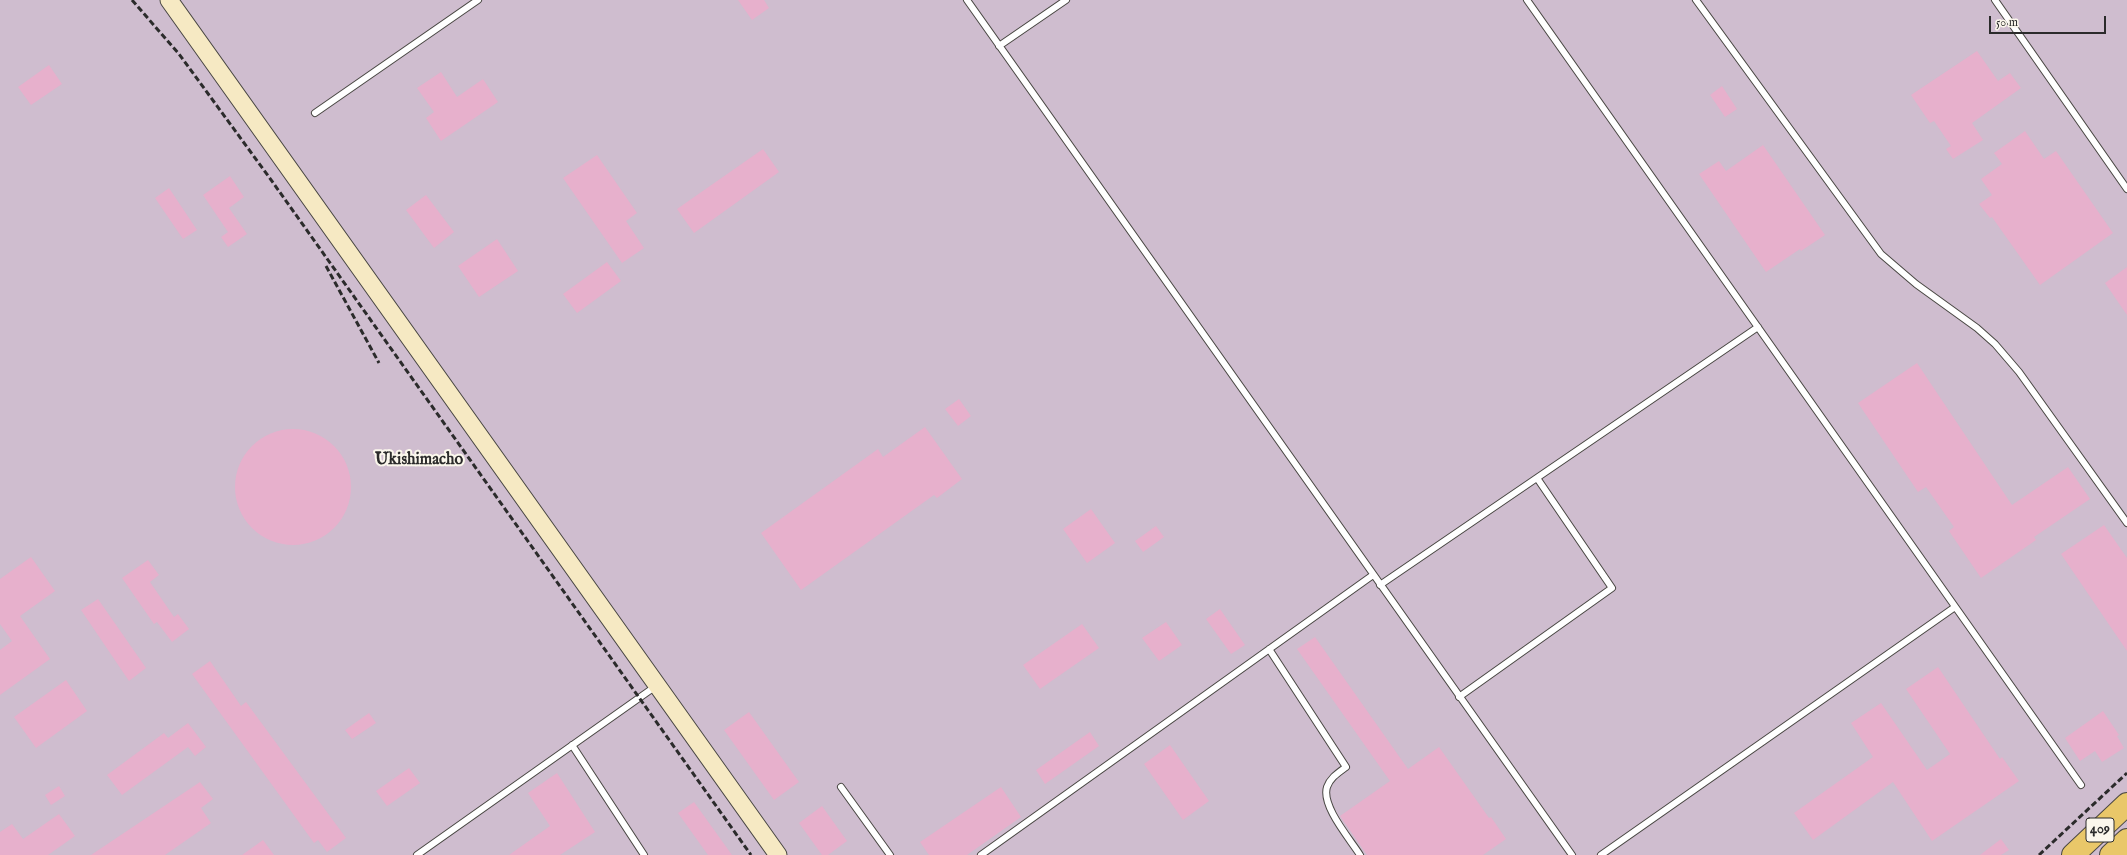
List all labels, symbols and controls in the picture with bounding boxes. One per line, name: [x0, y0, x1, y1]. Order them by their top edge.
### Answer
scale bar: [1991, 8, 2108, 34]
text: 50 m: [1996, 15, 2018, 30]
district label: Ukishimacho: [375, 451, 463, 471]
road number: 409: [2086, 818, 2114, 842]

